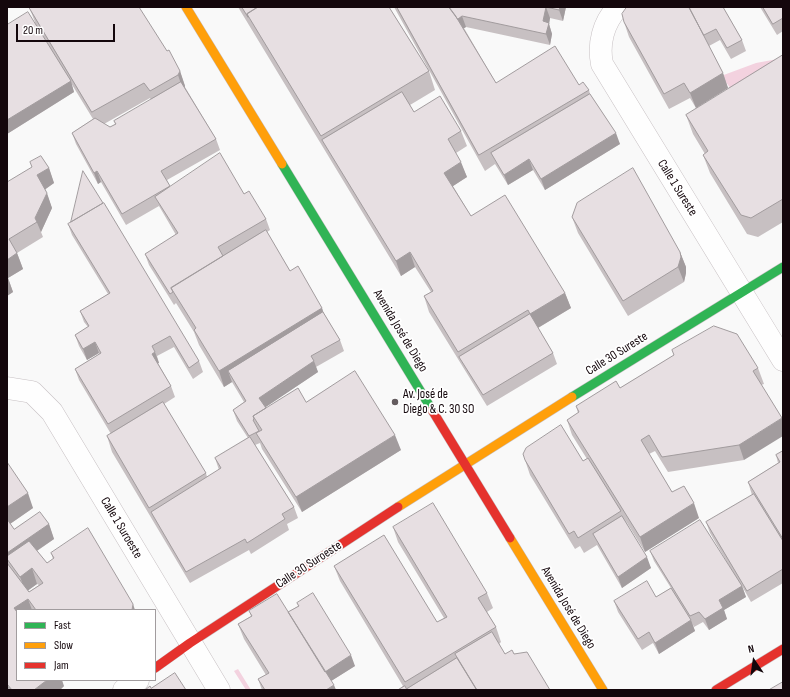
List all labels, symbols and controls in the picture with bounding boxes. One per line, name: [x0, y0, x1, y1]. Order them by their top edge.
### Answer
scale bar: [18, 16, 117, 42]
text: 20 m: [23, 23, 43, 38]
street label: Calle 1 Sureste: [654, 157, 700, 219]
street label: Avenida José de Diego: [369, 287, 431, 375]
street label: Calle 30 Sureste: [583, 329, 651, 379]
place label: Av. José de Diego & C. 30 SO: [403, 387, 474, 418]
marker: Av. José de Diego & C. 30 SO: [390, 397, 400, 407]
street label: Calle 1 Suroeste: [97, 495, 145, 561]
street label: Calle 30 Suroeste: [273, 538, 345, 592]
street label: Avenida José de Diego: [537, 564, 599, 652]
legend: [16, 609, 156, 681]
text: Fast: [54, 618, 71, 633]
text: Slow: [54, 638, 73, 653]
north arrow: [734, 641, 774, 681]
text: N: [747, 642, 756, 656]
text: Jam: [54, 658, 69, 673]

